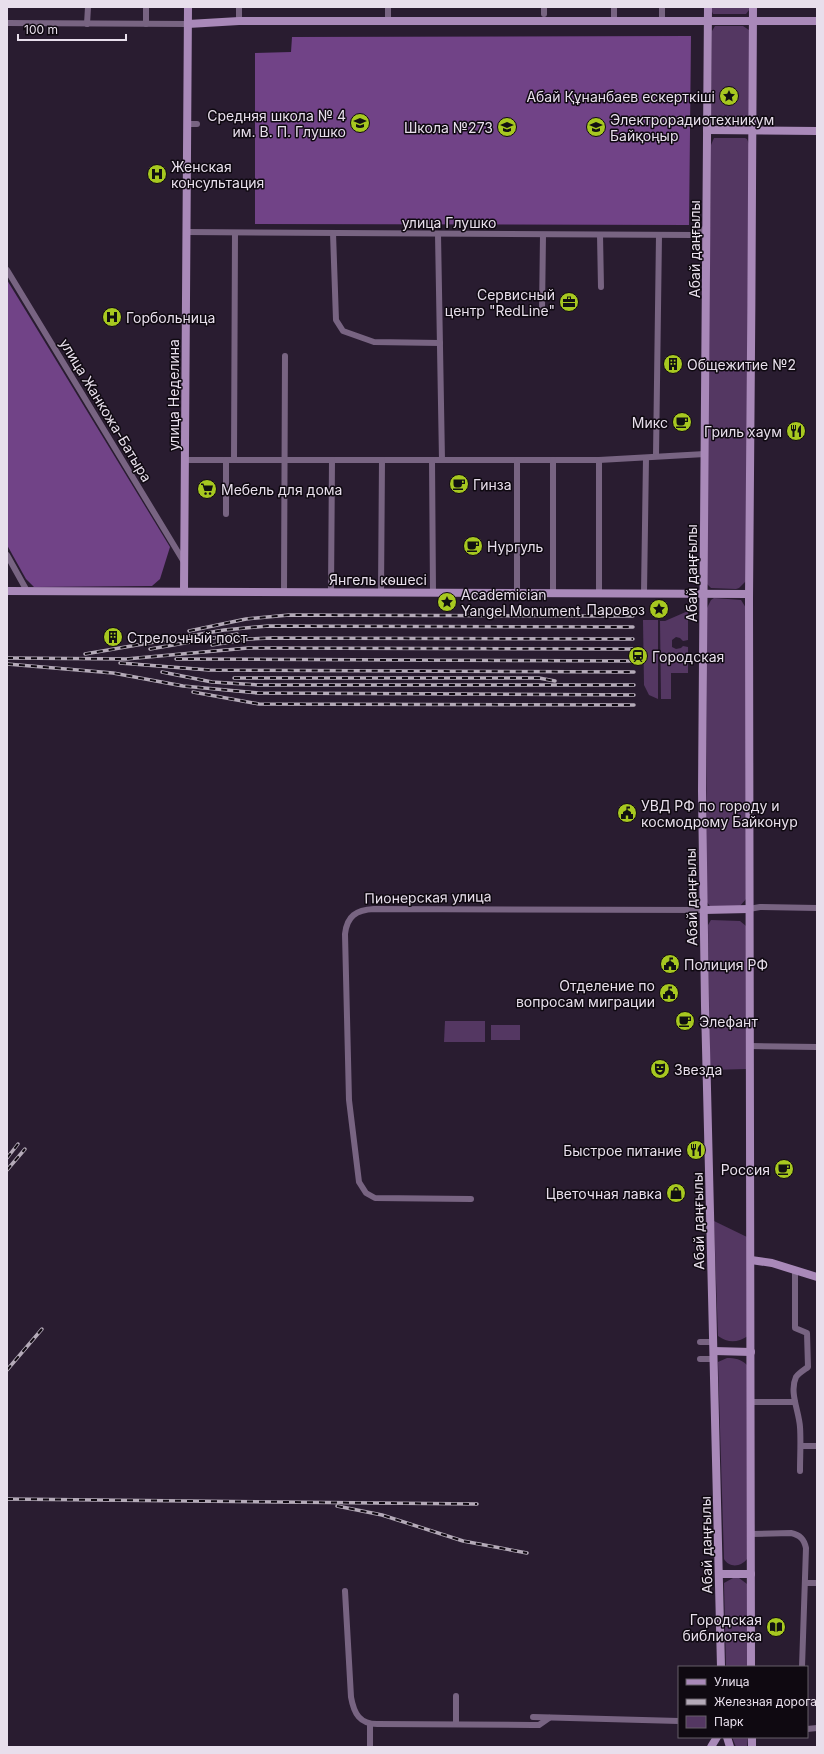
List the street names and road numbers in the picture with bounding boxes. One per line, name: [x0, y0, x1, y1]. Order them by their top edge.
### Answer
street label: Абай даңғылы: [686, 200, 703, 298]
street label: улица Глушко: [402, 214, 496, 231]
street label: улица Жанкожа-Батыра: [56, 335, 156, 485]
street label: улица Неделина: [165, 339, 182, 451]
street label: Абай даңғылы: [683, 524, 700, 622]
street label: Янгель көшесі: [329, 571, 427, 588]
street label: Абай даңғылы: [682, 848, 700, 946]
street label: Пионерская улица: [364, 887, 492, 907]
street label: Абай даңғылы: [689, 1172, 707, 1270]
street label: Абай даңғылы: [697, 1496, 715, 1594]

